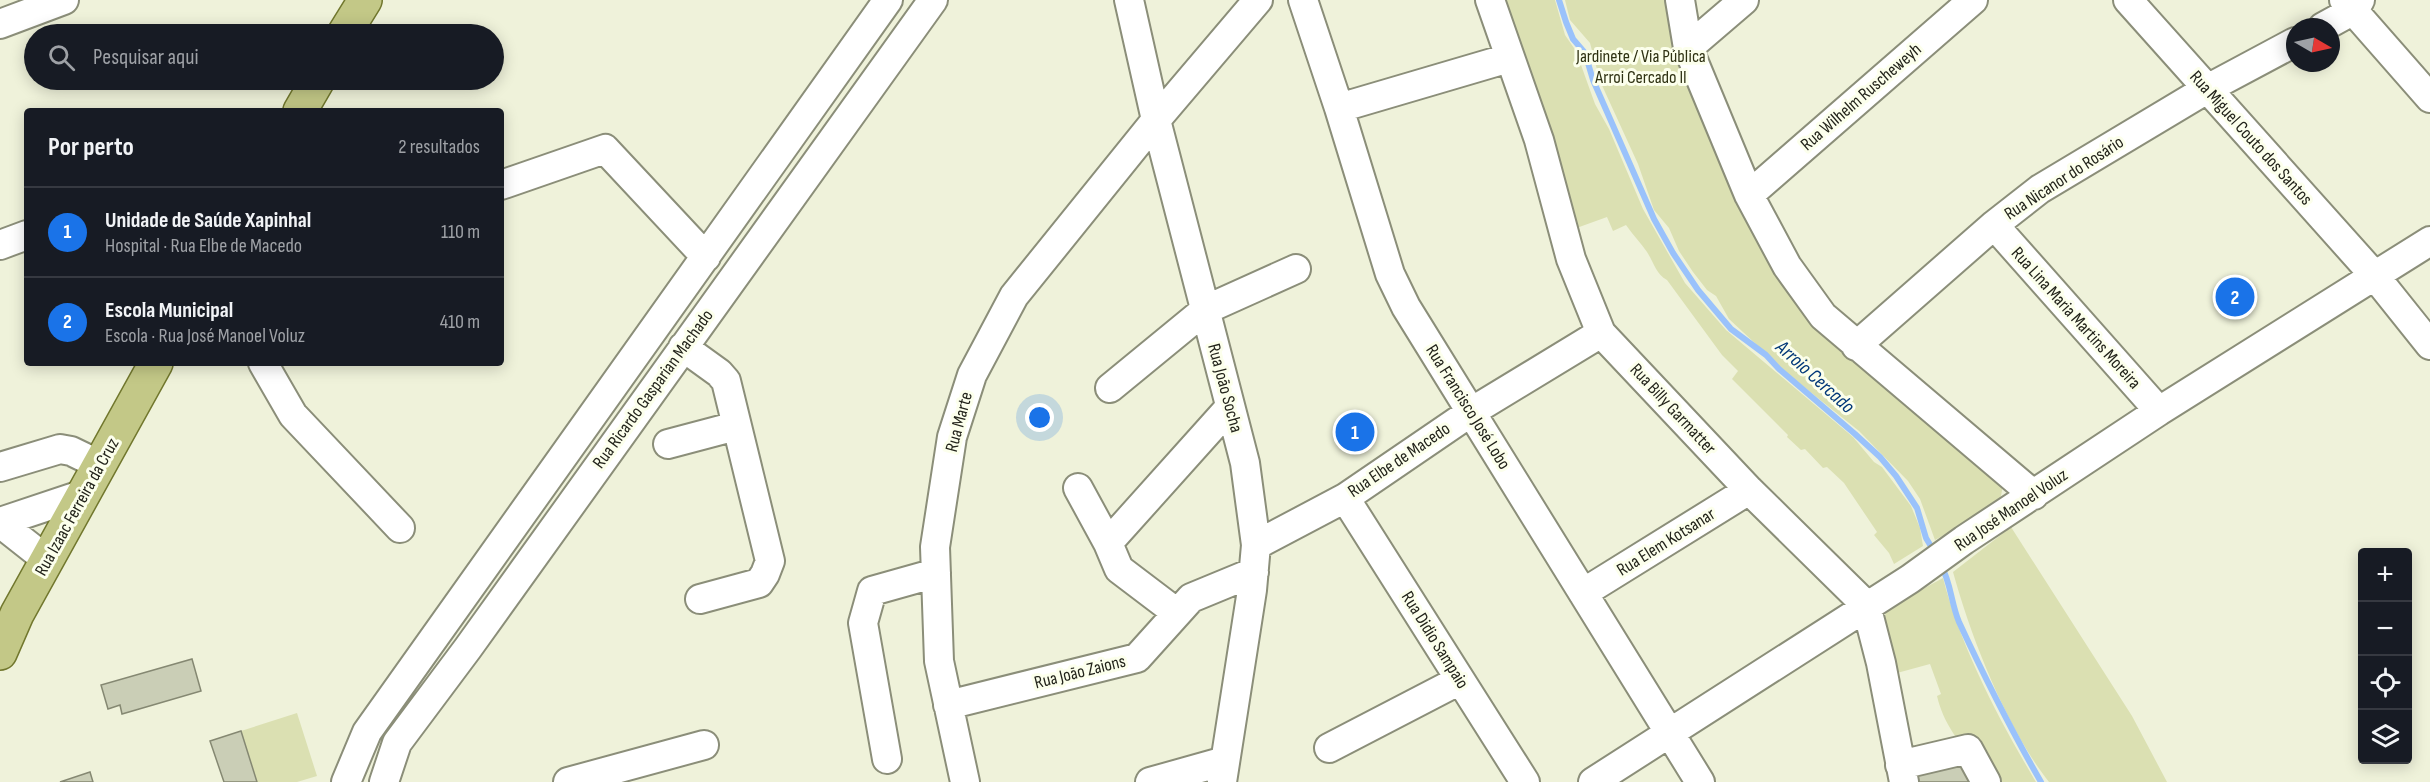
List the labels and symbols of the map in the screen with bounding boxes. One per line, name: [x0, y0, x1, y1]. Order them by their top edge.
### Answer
north arrow: [2286, 18, 2340, 72]
street label: Rua Wilhelm Ruscheweyh: [1796, 39, 1926, 155]
park label: Jardinete / Via Pública Arroi Cercado II: [1575, 46, 1706, 88]
street label: Rua Miguel Couto dos Santos: [2185, 67, 2317, 209]
street label: Rua Nicanor do Rosário: [2000, 132, 2128, 224]
street label: Rua Lina Maria Martins Moreira: [2007, 243, 2145, 393]
pin: 2: [2216, 274, 2254, 320]
street label: Rua Ricardo Gasparian Machado: [588, 306, 718, 472]
water label: Arroio Cercado: [1770, 335, 1859, 419]
street label: Rua João Socha: [1203, 341, 1247, 435]
street label: Rua Francisco José Lobo: [1421, 341, 1515, 473]
street label: Rua Billy Garmatter: [1626, 359, 1720, 459]
street label: Rua Marte: [941, 390, 977, 454]
your location: [1025, 403, 1054, 432]
pin: 1: [1336, 410, 1374, 454]
street label: Rua Elbe de Macedo: [1344, 418, 1454, 502]
street label: Rua Izaac Ferreira da Cruz: [31, 434, 124, 579]
street label: Rua José Manoel Voluz: [1950, 464, 2072, 556]
street label: Rua Elem Kotsanar: [1613, 503, 1719, 581]
street label: Rua Didio Sampaio: [1397, 588, 1473, 692]
street label: Rua João Zaions: [1032, 651, 1128, 693]

